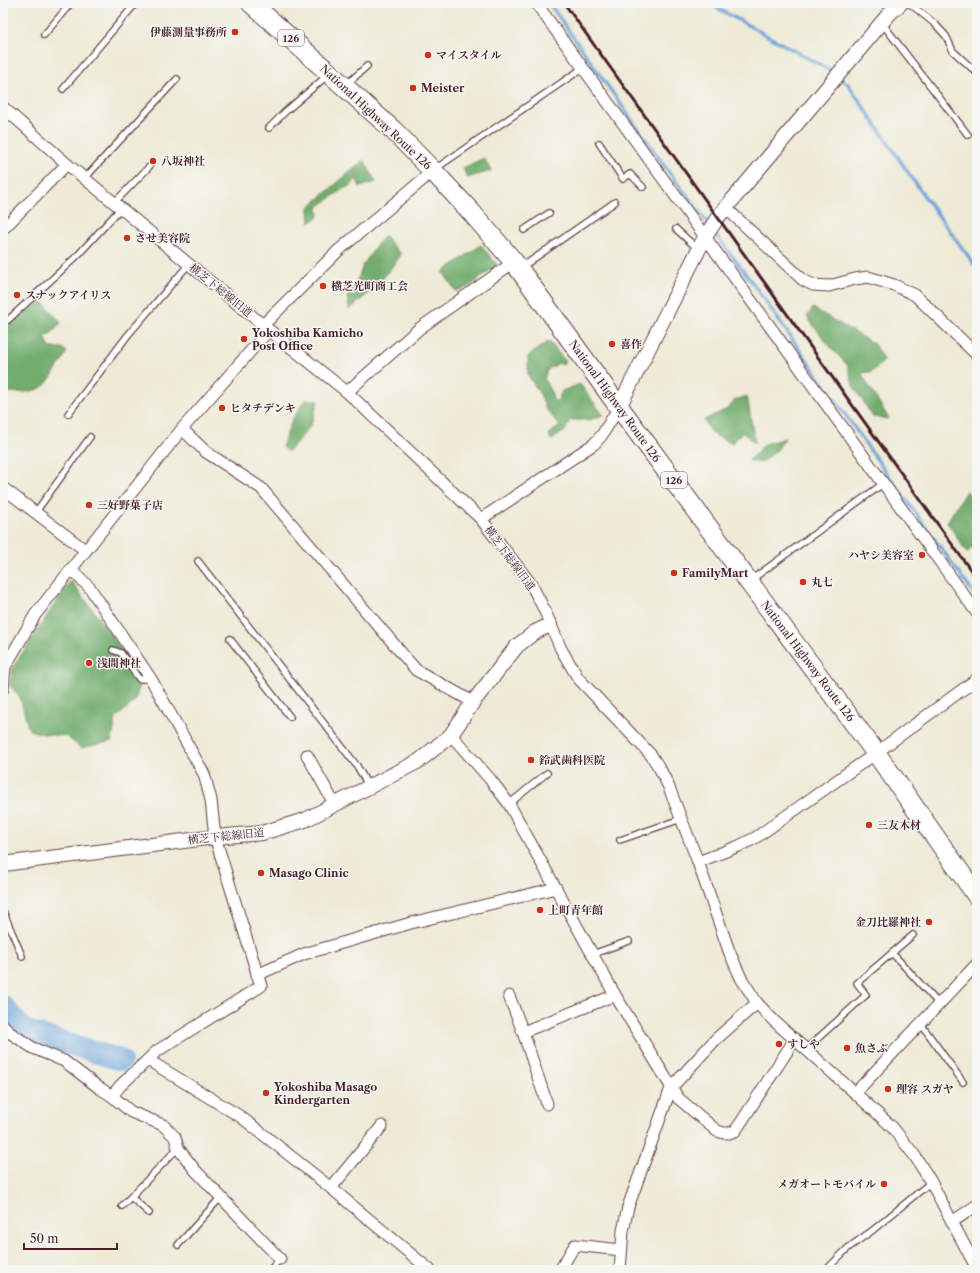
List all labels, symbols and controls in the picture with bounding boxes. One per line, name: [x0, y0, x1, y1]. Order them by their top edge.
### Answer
place label: 伊藤測量事務所: [150, 25, 227, 39]
marker: 伊藤測量事務所: [230, 27, 240, 37]
road number: 126: [278, 30, 304, 46]
place label: マイスタイル: [436, 48, 501, 62]
marker: マイスタイル: [423, 50, 433, 60]
street label: National Highway Route 126: [317, 62, 435, 173]
place label: Meister: [421, 81, 465, 95]
marker: Meister: [408, 83, 418, 93]
place label: 八坂神社: [161, 154, 205, 168]
marker: 八坂神社: [148, 156, 158, 166]
place label: させ美容院: [135, 231, 190, 245]
marker: させ美容院: [122, 233, 132, 243]
street label: 横芝下総線旧道: [187, 260, 255, 320]
place label: 横芝光町商工会: [331, 279, 408, 293]
marker: 横芝光町商工会: [318, 281, 328, 291]
place label: スナックアイリス: [25, 288, 111, 302]
marker: スナックアイリス: [12, 290, 22, 300]
place label: Yokoshiba Kamicho Post Office: [251, 326, 363, 353]
marker: Yokoshiba Kamicho Post Office: [239, 334, 249, 344]
street label: National Highway Route 126: [566, 337, 664, 465]
place label: 喜作: [620, 337, 642, 351]
marker: 喜作: [607, 339, 617, 349]
place label: ヒタチデンキ: [230, 401, 296, 415]
marker: ヒタチデンキ: [217, 403, 227, 413]
road number: 126: [661, 472, 687, 488]
place label: 三好野菓子店: [97, 498, 163, 512]
marker: 三好野菓子店: [84, 500, 94, 510]
street label: 横芝下総線旧道: [482, 523, 538, 593]
place label: ハヤシ美容室: [848, 548, 914, 562]
marker: ハヤシ美容室: [917, 550, 927, 560]
place label: FamilyMart: [682, 566, 749, 580]
marker: FamilyMart: [669, 568, 679, 578]
place label: 丸七: [811, 575, 833, 589]
marker: 丸七: [798, 577, 808, 587]
street label: National Highway Route 126: [758, 598, 858, 725]
place label: 浅間神社: [97, 656, 141, 670]
marker: 浅間神社: [84, 658, 94, 668]
place label: 鈴武歯科医院: [539, 753, 605, 767]
marker: 鈴武歯科医院: [526, 755, 536, 765]
place label: 三友木材: [877, 818, 921, 832]
marker: 三友木材: [864, 820, 874, 830]
street label: 横芝下総線旧道: [187, 825, 265, 847]
place label: Masago Clinic: [269, 866, 349, 880]
marker: Masago Clinic: [256, 868, 266, 878]
place label: 上町青年館: [548, 903, 603, 917]
marker: 上町青年館: [535, 905, 545, 915]
place label: 金刀比羅神社: [855, 915, 921, 929]
marker: 金刀比羅神社: [924, 917, 934, 927]
place label: すしや: [787, 1037, 820, 1051]
marker: すしや: [774, 1039, 784, 1049]
place label: 魚さぶ: [855, 1041, 888, 1055]
marker: 魚さぶ: [842, 1043, 852, 1053]
place label: Yokoshiba Masago Kindergarten: [273, 1080, 377, 1107]
place label: 理容 スガヤ: [896, 1082, 954, 1096]
marker: 理容 スガヤ: [883, 1084, 893, 1094]
marker: Yokoshiba Masago Kindergarten: [261, 1088, 271, 1098]
place label: メガオートモバイル: [777, 1177, 876, 1191]
marker: メガオートモバイル: [879, 1179, 889, 1189]
scale bar: [24, 1225, 117, 1251]
text: 50 m: [30, 1231, 59, 1246]

